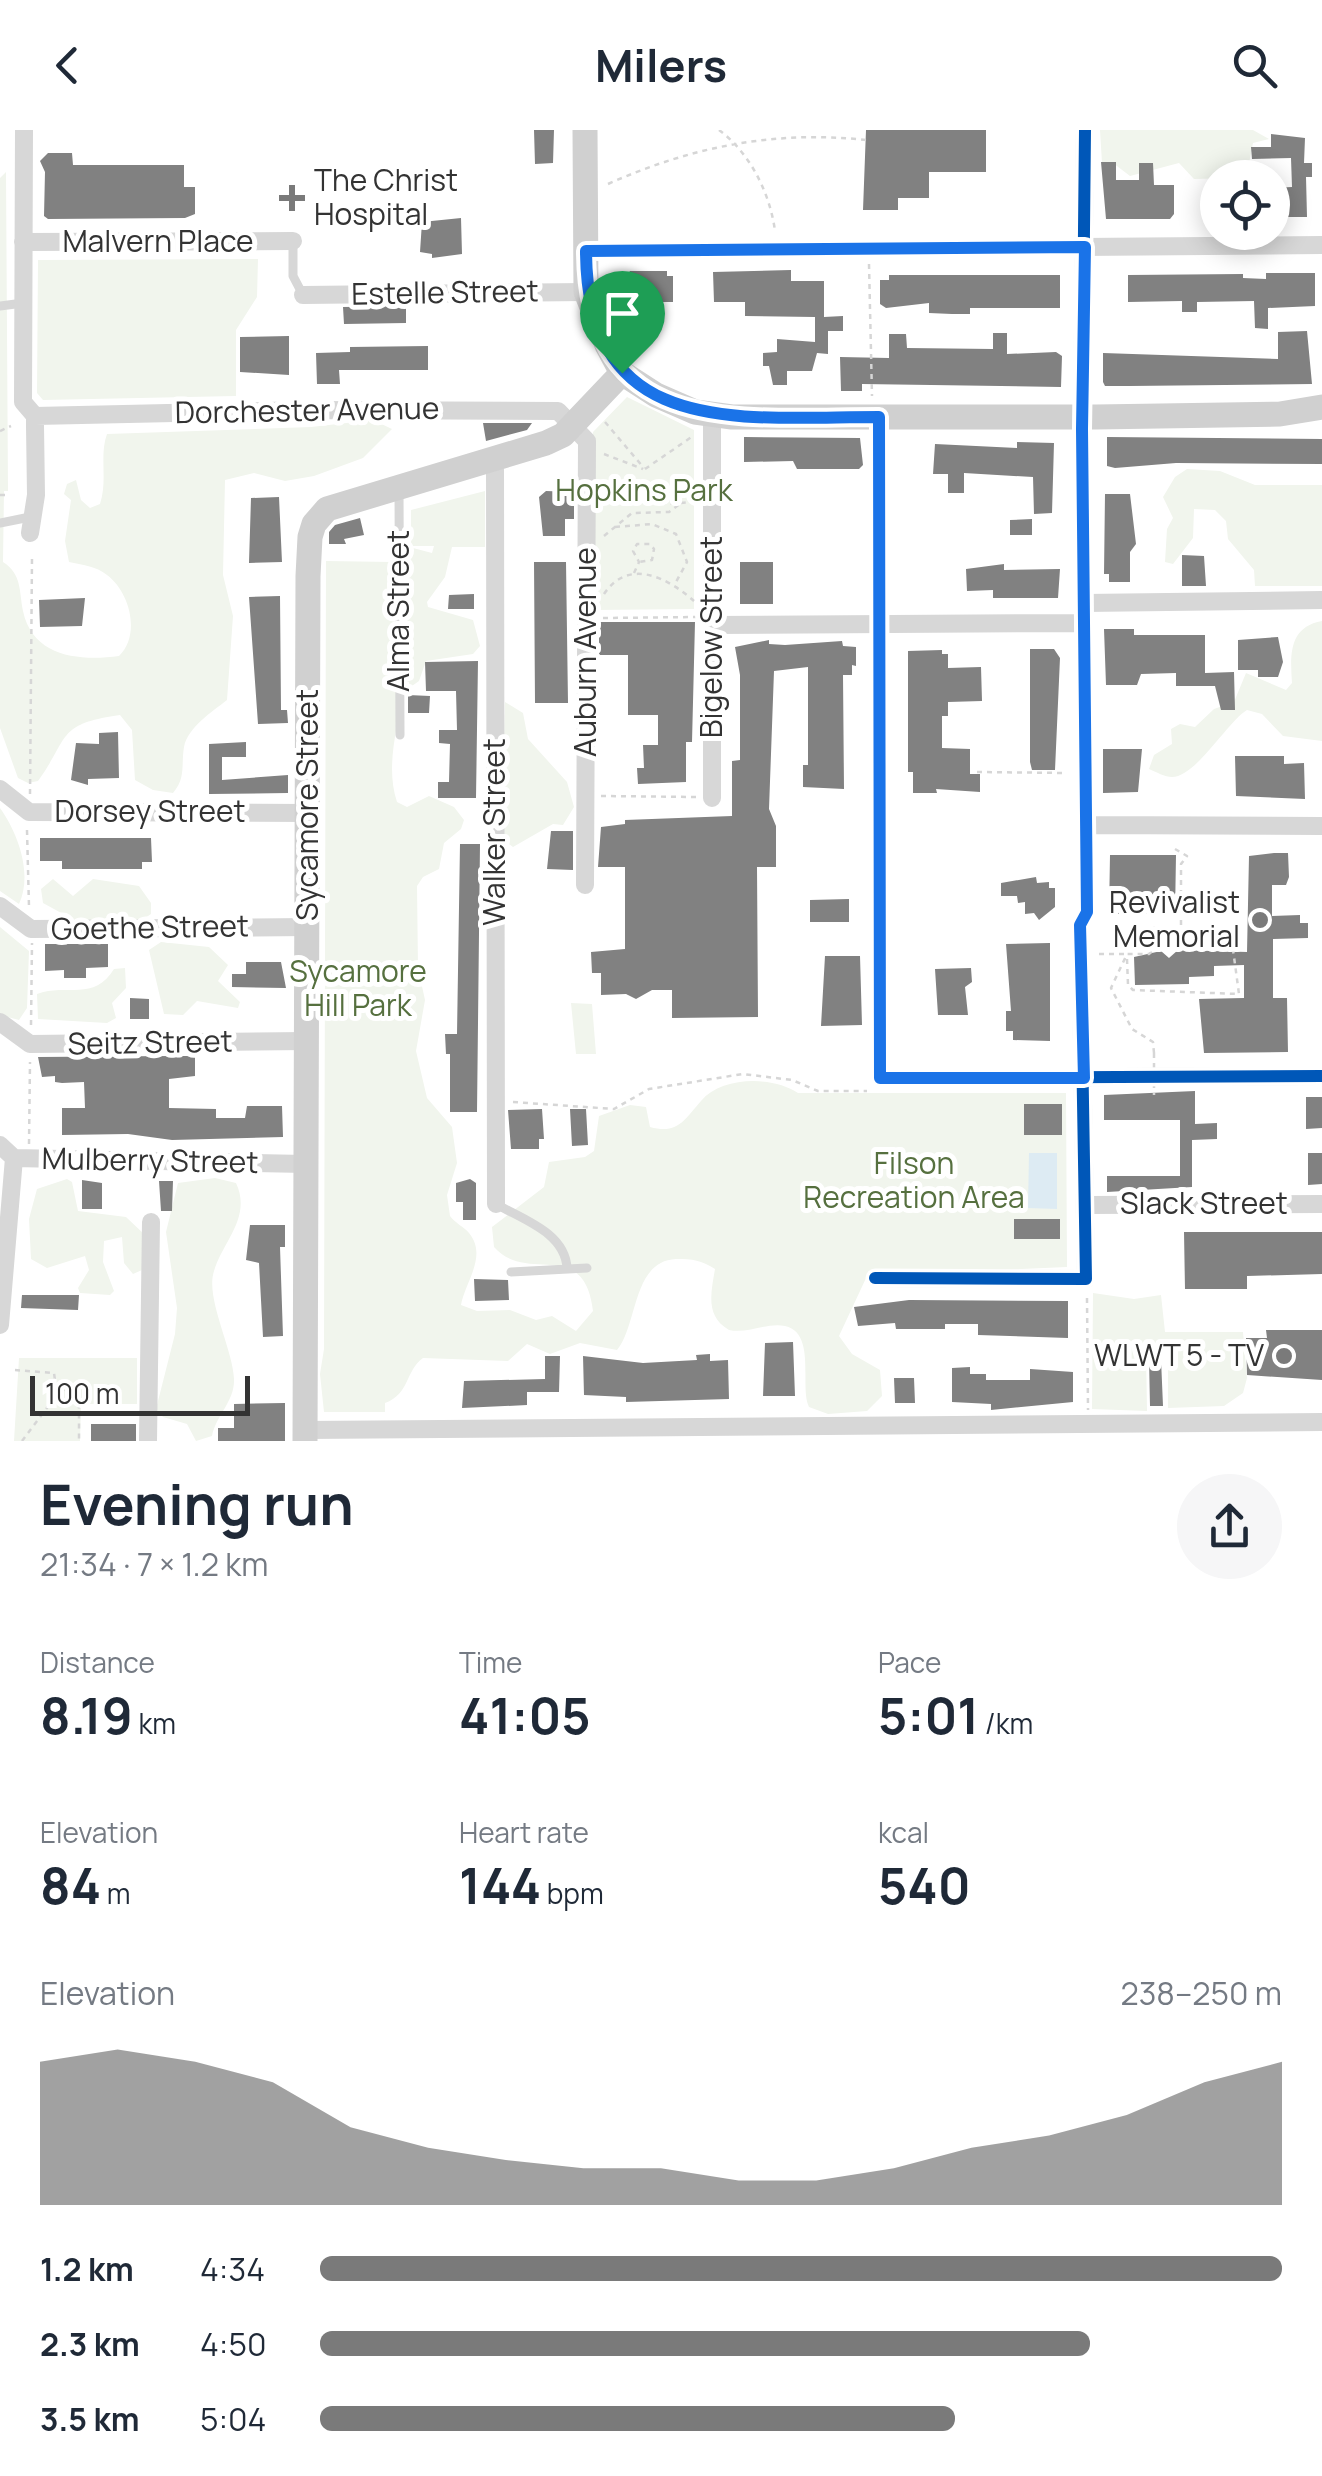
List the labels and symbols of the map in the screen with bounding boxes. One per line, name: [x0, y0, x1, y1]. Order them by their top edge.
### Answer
place label: The Christ Hospital: [314, 159, 458, 234]
marker: The Christ Hospital: [279, 185, 305, 211]
street label: Malvern Place: [62, 220, 254, 261]
street label: Estelle Street: [351, 269, 539, 314]
pin: [580, 271, 665, 374]
street label: Dorchester Avenue: [174, 387, 440, 432]
park label: Hopkins Park: [555, 469, 734, 510]
street label: Alma Street: [377, 530, 418, 692]
street label: Bigelow Street: [690, 536, 731, 738]
street label: Auburn Avenue: [564, 547, 605, 757]
street label: Sycamore Street: [286, 689, 327, 921]
street label: Walker Street: [473, 738, 514, 926]
street label: Dorsey Street: [54, 790, 246, 831]
place label: Revivalist Memorial: [1109, 881, 1240, 956]
street label: Goethe Street: [51, 904, 249, 949]
marker: Revivalist Memorial: [1249, 909, 1271, 931]
park label: Sycamore Hill Park: [289, 950, 427, 1025]
street label: Seitz Street: [67, 1020, 233, 1063]
street label: Mulberry Street: [41, 1137, 259, 1182]
park label: Filson Recreation Area: [803, 1142, 1025, 1217]
street label: Slack Street: [1120, 1182, 1288, 1223]
place label: WLWT 5 - TV: [1094, 1334, 1264, 1375]
marker: WLWT 5 - TV: [1273, 1345, 1295, 1367]
scale bar: [30, 1371, 250, 1416]

